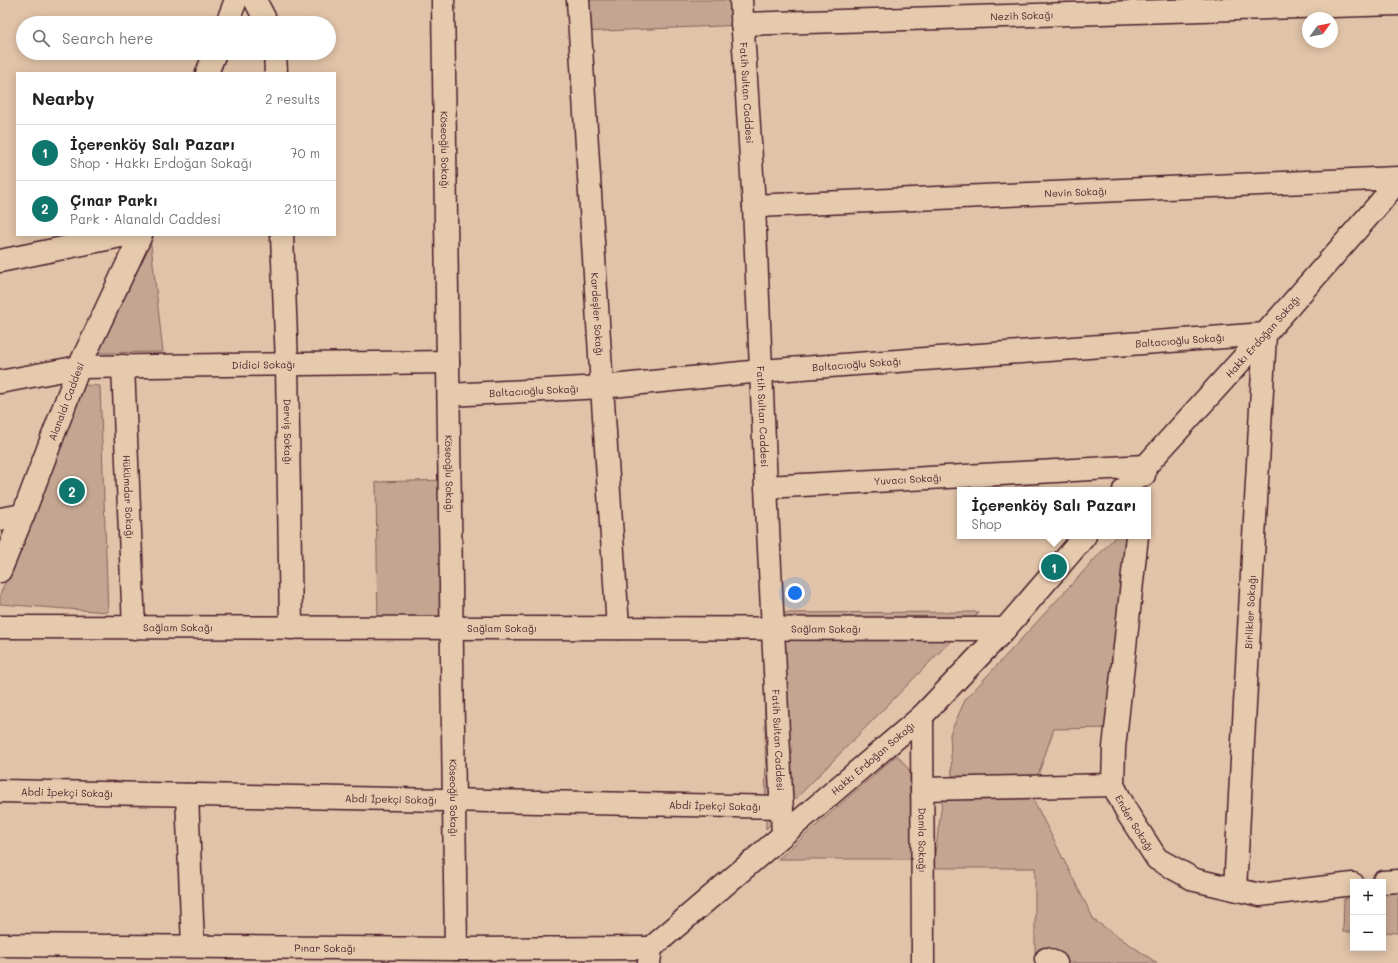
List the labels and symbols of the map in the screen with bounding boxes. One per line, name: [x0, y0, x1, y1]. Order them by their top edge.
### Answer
street label: Nezih Sokağı: [990, 8, 1054, 23]
north arrow: [1302, 12, 1338, 48]
street label: Fatih Sultan Caddesi: [737, 42, 757, 144]
street label: Köseoğlu Sokağı: [438, 111, 453, 189]
street label: Nevin Sokağı: [1044, 184, 1107, 200]
street label: Kardeşler Sokağı: [588, 272, 607, 357]
street label: Hakkı Erdoğan Sokağı: [1222, 292, 1303, 381]
street label: Baltacıoğlu Sokağı: [1135, 330, 1225, 351]
street label: Baltacıoğlu Sokağı: [812, 354, 902, 374]
street label: Didici Sokağı: [232, 357, 295, 372]
street label: Alanaldı Caddesi: [45, 360, 87, 443]
street label: Fatih Sultan Caddesi: [754, 365, 772, 467]
street label: Baltacıoğlu Sokağı: [489, 381, 579, 400]
street label: Derviş Sokağı: [281, 398, 296, 465]
street label: Köseoğlu Sokağı: [442, 435, 457, 513]
street label: Hükümdar Sokağı: [120, 454, 137, 539]
street label: Yuvacı Sokağı: [874, 470, 942, 488]
pin: 2: [59, 476, 85, 506]
pin: 1: [1041, 552, 1067, 582]
street label: Birlikler Sokağı: [1241, 575, 1259, 649]
your location: [785, 583, 805, 603]
street label: Sağlam Sokağı: [143, 620, 213, 634]
street label: Sağlam Sokağı: [467, 621, 537, 635]
street label: Sağlam Sokağı: [791, 622, 861, 636]
street label: Fatih Sultan Caddesi: [769, 689, 788, 791]
street label: Hakkı Erdoğan Sokağı: [828, 718, 918, 798]
street label: Köseoğlu Sokağı: [446, 759, 461, 837]
street label: Abdi İpekçi Sokağı: [21, 784, 113, 800]
street label: Abdi İpekçi Sokağı: [345, 791, 437, 807]
street label: Ender Sokağı: [1112, 792, 1157, 854]
street label: Abdi İpekçi Sokağı: [669, 798, 761, 814]
street label: Damla Sokağı: [915, 807, 930, 873]
street label: Pınar Sokağı: [294, 941, 356, 955]

